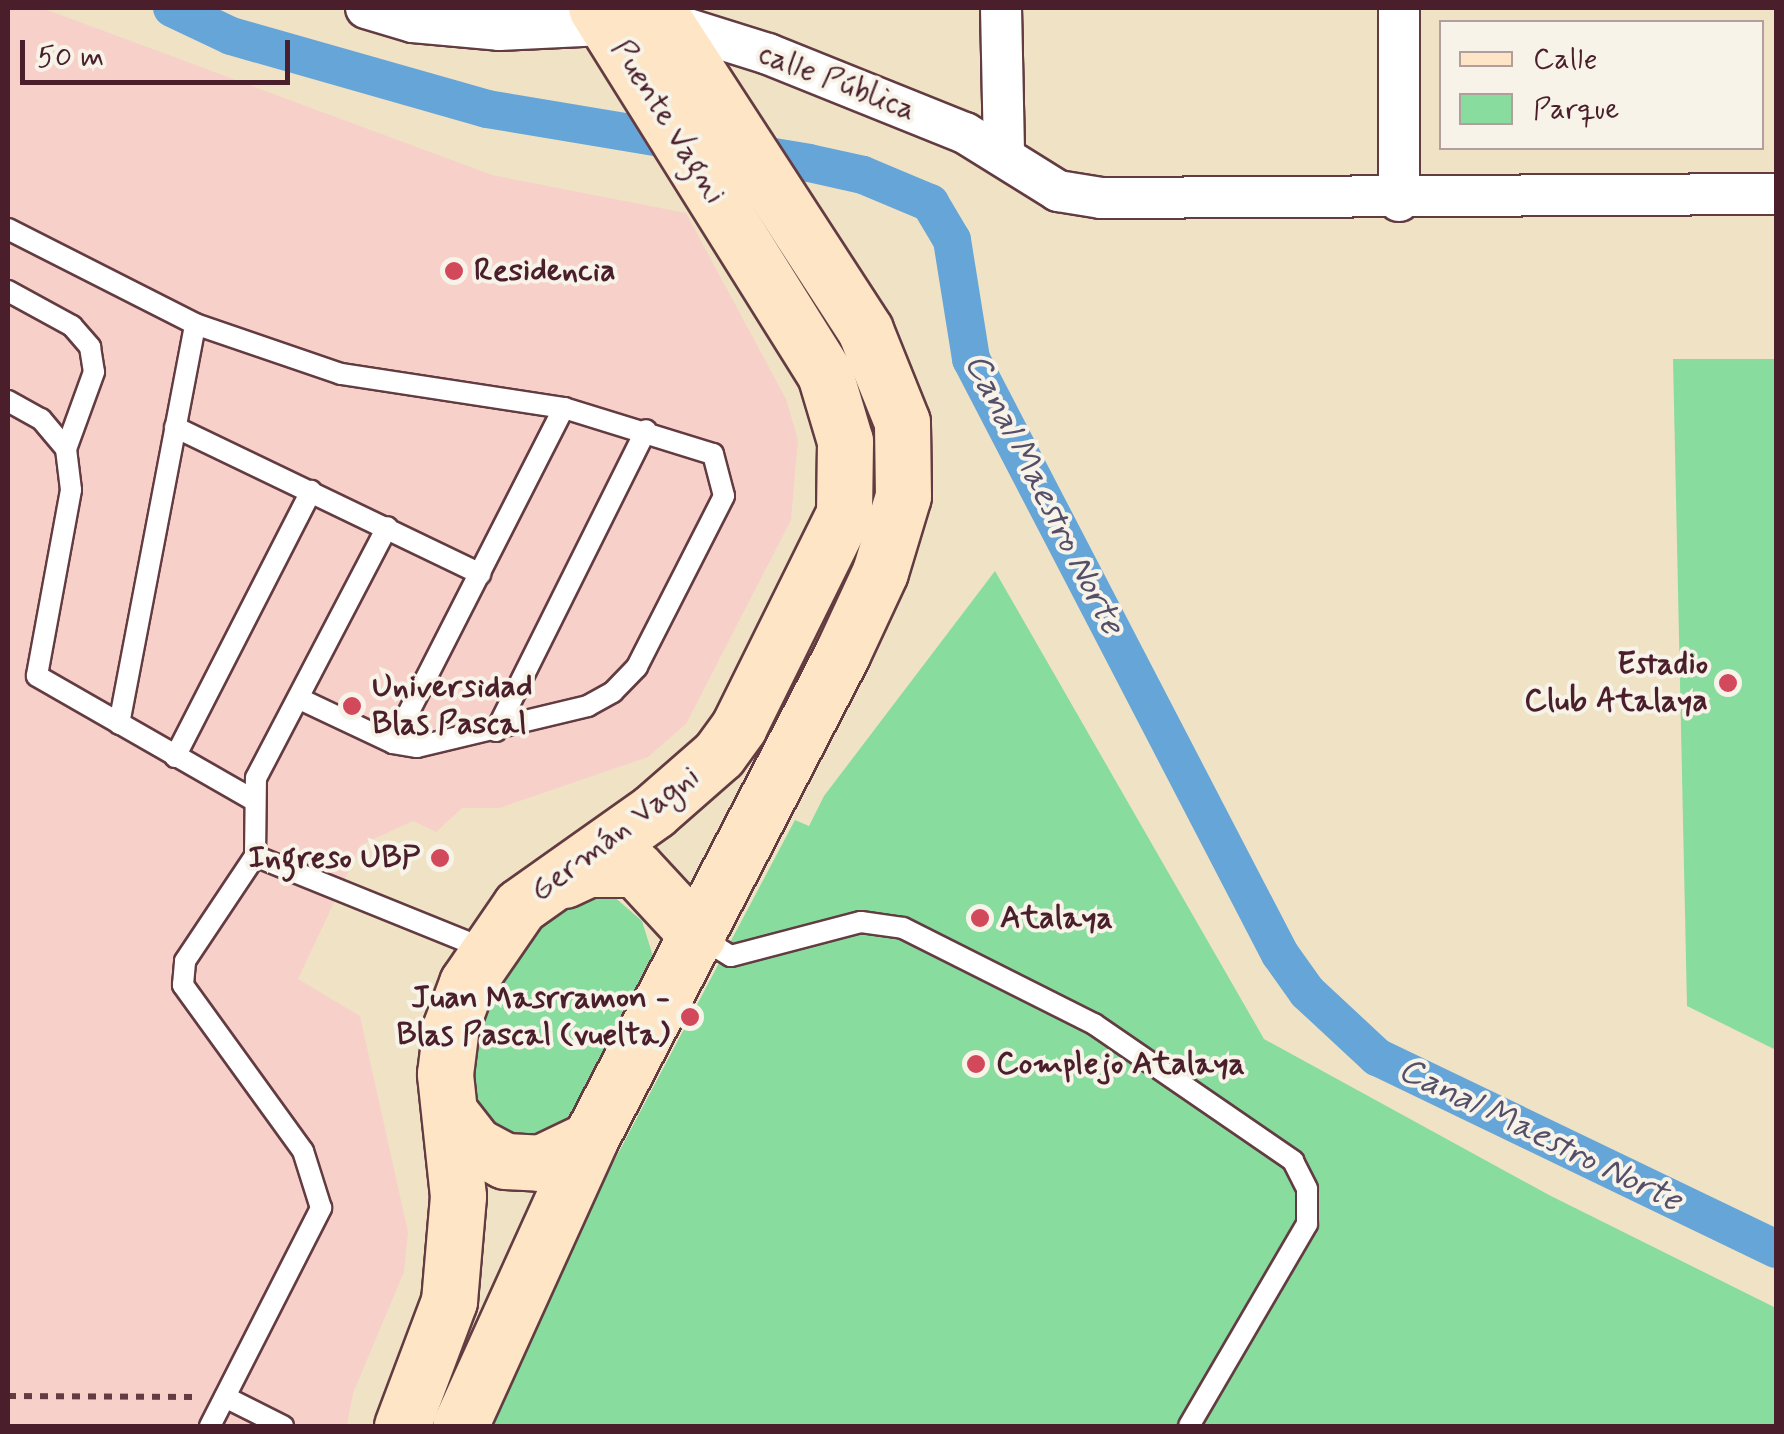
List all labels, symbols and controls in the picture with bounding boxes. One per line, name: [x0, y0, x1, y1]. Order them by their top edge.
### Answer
scale bar: [25, 20, 295, 82]
legend: [1439, 20, 1764, 150]
street label: Puente Vagni: [602, 33, 734, 211]
street label: calle Pública: [753, 34, 921, 130]
text: 50 m: [37, 38, 104, 77]
text: Calle: [1533, 40, 1598, 79]
text: Parque: [1533, 90, 1619, 129]
place label: Residencia: [474, 252, 616, 290]
marker: Residencia: [443, 260, 465, 282]
water label: Canal Maestro Norte: [956, 349, 1132, 639]
place label: Estadio Club Atalaya: [1524, 646, 1708, 721]
place label: Universidad Blas Pascal: [372, 669, 533, 744]
marker: Estadio Club Atalaya: [1717, 672, 1739, 694]
marker: Universidad Blas Pascal: [341, 695, 363, 717]
street label: Germán Vagni: [520, 756, 710, 912]
place label: Ingreso UBP: [248, 839, 420, 877]
marker: Ingreso UBP: [429, 847, 451, 869]
place label: Atalaya: [1000, 899, 1113, 937]
marker: Atalaya: [969, 907, 991, 929]
place label: Juan Masrramon - Blas Pascal (vuelta): [400, 980, 670, 1055]
marker: Juan Masrramon - Blas Pascal (vuelta): [679, 1006, 701, 1028]
place label: Complejo Atalaya: [996, 1045, 1245, 1083]
water label: Canal Maestro Norte: [1394, 1049, 1686, 1221]
marker: Complejo Atalaya: [965, 1053, 987, 1075]

